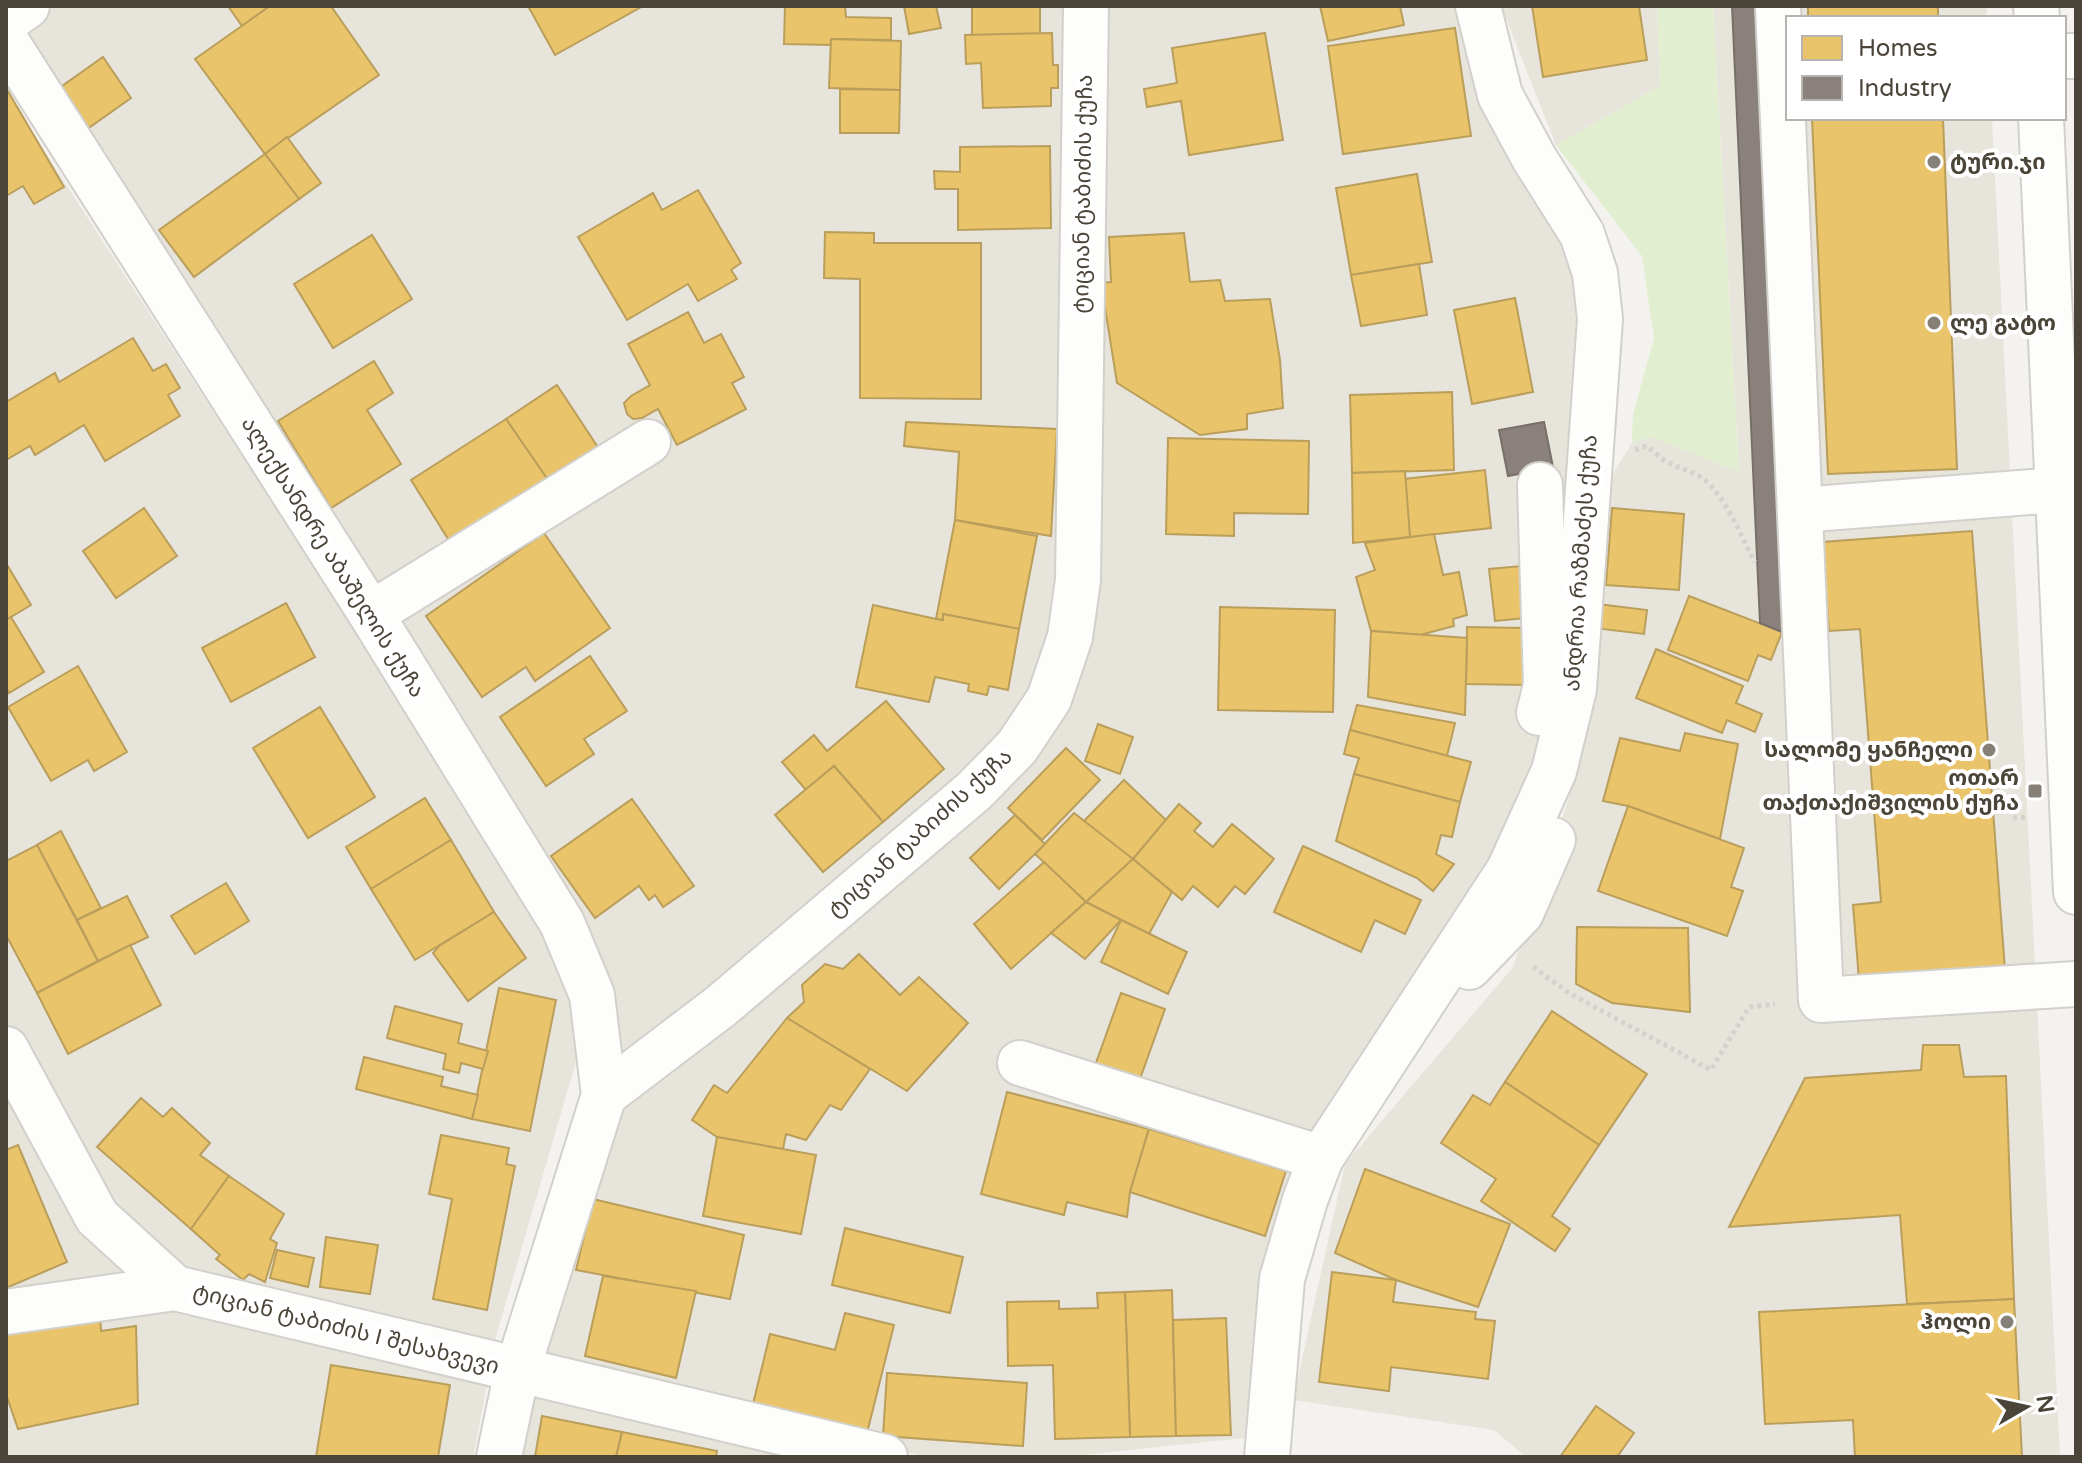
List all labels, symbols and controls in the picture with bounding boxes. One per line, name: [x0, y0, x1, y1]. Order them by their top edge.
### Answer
legend: [1786, 16, 2066, 120]
text: Homes: [1858, 34, 1938, 63]
street label: ტიციან ტაბიძის ქუჩა: [1068, 74, 1098, 314]
text: Industry: [1858, 74, 1952, 103]
place label: ტური.ჯი: [1950, 149, 2045, 175]
marker: ტური.ჯი: [1925, 153, 1943, 171]
place label: ლე გატო: [1950, 310, 2056, 336]
marker: ლე გატო: [1925, 314, 1943, 332]
street label: ალექსანდრე აბაშელის ქუჩა: [236, 412, 430, 702]
street label: ანდრია რაზმაძეს ქუჩა: [1559, 434, 1603, 692]
place label: სალომე ყანჩელი: [1764, 737, 1973, 763]
marker: სალომე ყანჩელი: [1980, 741, 1998, 759]
street label: ტიციან ტაბიძის ქუჩა: [822, 743, 1018, 923]
place label: ოთარ თაქთაქიშვილის ქუჩა: [1762, 765, 2019, 816]
marker: ოთარ თაქთაქიშვილის ქუჩა: [2026, 782, 2044, 800]
street label: ტიციან ტაბიძის I შესახვევი: [190, 1278, 502, 1380]
place label: ჰოლი: [1921, 1309, 1991, 1335]
marker: ჰოლი: [1998, 1313, 2016, 1331]
north arrow: [1986, 1367, 2066, 1447]
text: N: [2031, 1393, 2059, 1415]

